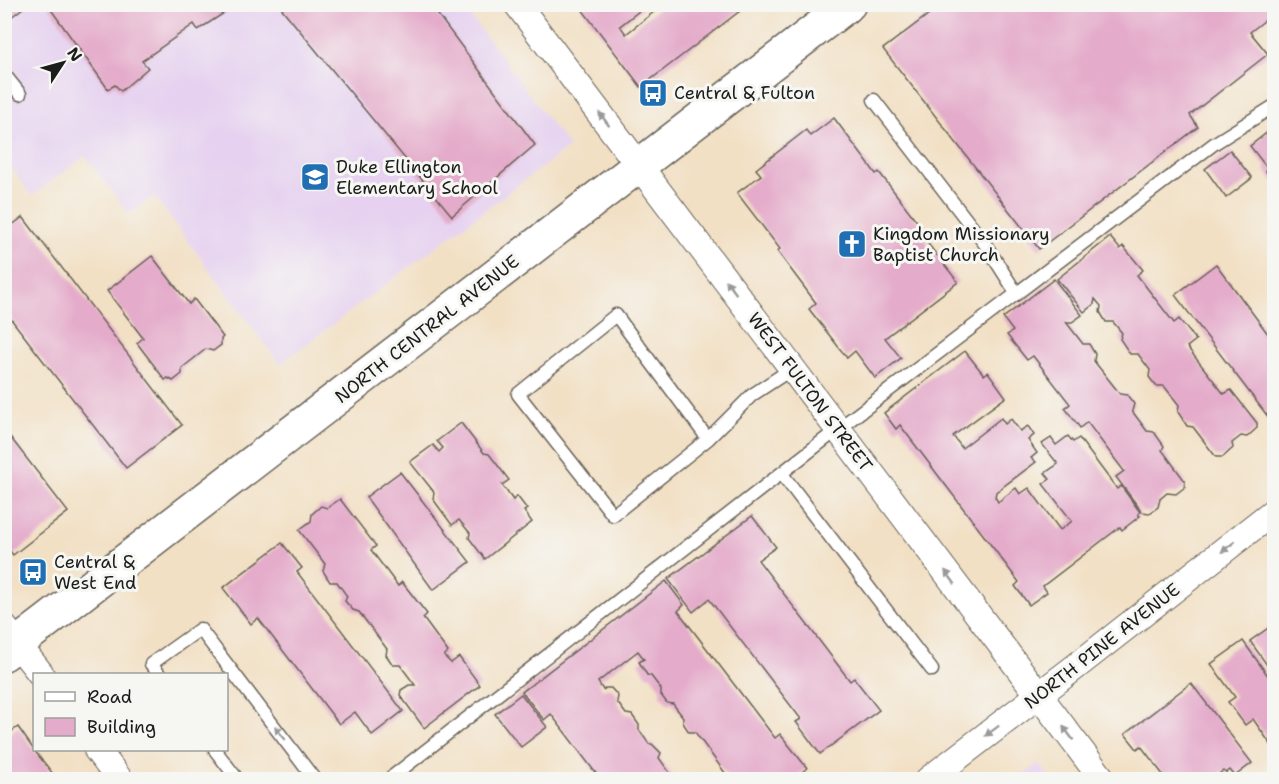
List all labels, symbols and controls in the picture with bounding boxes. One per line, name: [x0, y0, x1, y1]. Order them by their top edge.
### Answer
north arrow: [33, 33, 93, 93]
text: N: [63, 43, 87, 66]
bus stop icon: Central & Fulton: [637, 77, 669, 109]
place label: Central & Fulton: [674, 81, 815, 105]
one-way arrow: [598, 112, 610, 128]
place label: Duke Ellington Elementary School: [336, 155, 499, 200]
school or university icon: Duke Ellington Elementary School: [299, 161, 331, 193]
place label: Kingdom Missionary Baptist Church: [873, 222, 1050, 267]
church icon: Kingdom Missionary Baptist Church: [836, 228, 868, 260]
street label: NORTH CENTRAL AVENUE: [330, 249, 524, 409]
one-way arrow: [726, 280, 738, 295]
street label: WEST FULTON STREET: [742, 307, 878, 477]
one-way arrow: [1221, 540, 1236, 552]
place label: Central & West End: [54, 550, 136, 595]
bus stop icon: Central & West End: [17, 556, 49, 588]
one-way arrow: [945, 570, 957, 585]
street label: NORTH PINE AVENUE: [1019, 578, 1185, 714]
legend: [33, 673, 228, 751]
text: Road: [87, 685, 132, 709]
text: Building: [87, 715, 156, 739]
one-way arrow: [984, 724, 999, 736]
one-way arrow: [273, 725, 286, 741]
one-way arrow: [1062, 725, 1074, 741]

